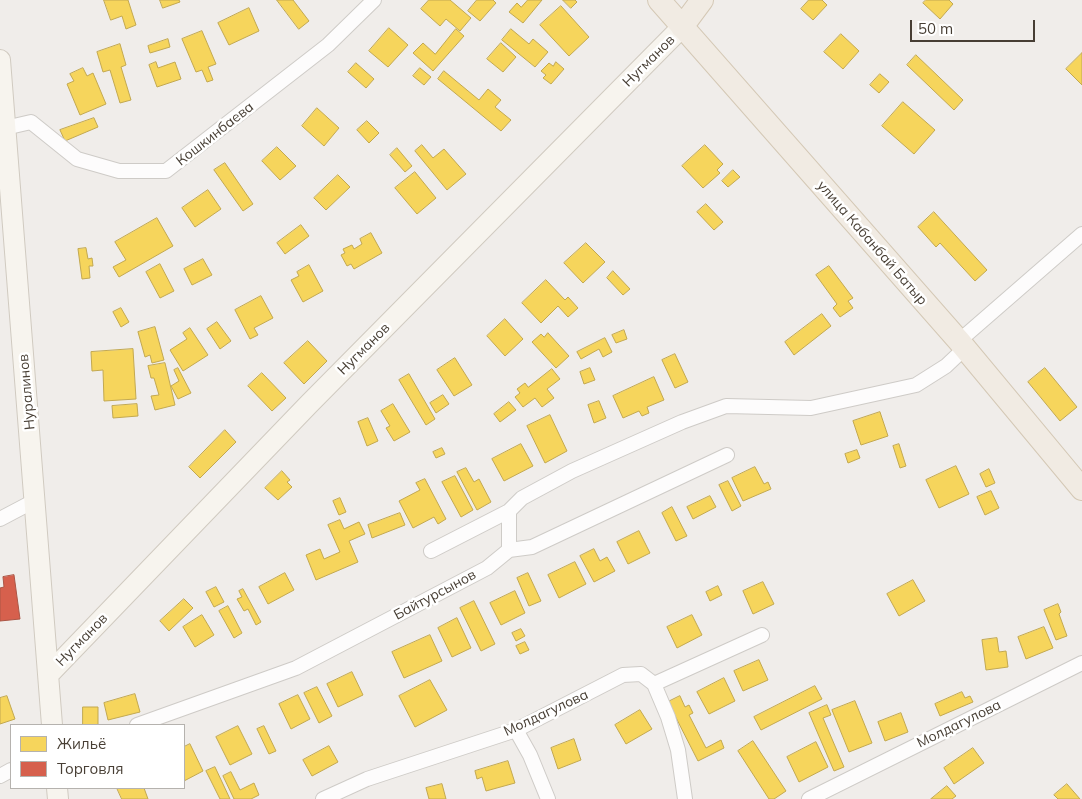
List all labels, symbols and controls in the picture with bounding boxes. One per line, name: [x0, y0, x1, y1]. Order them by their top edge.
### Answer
scale bar: [912, 10, 1037, 42]
text: 50 m: [918, 19, 953, 38]
street label: Нугманов: [619, 31, 679, 91]
street label: Кошкинбаева: [173, 99, 257, 169]
street label: улица Кабанбай Батыр: [813, 177, 931, 309]
street label: Нугманов: [334, 319, 394, 379]
street label: Нуралинов: [15, 353, 39, 431]
street label: Байтурсынов: [391, 566, 479, 624]
street label: Нугманов: [53, 610, 111, 670]
street label: Молдагулова: [501, 686, 591, 740]
street label: Молдагулова: [914, 696, 1004, 752]
legend: [10, 724, 185, 789]
text: Жильё: [57, 734, 106, 753]
text: Торговля: [57, 759, 124, 778]

